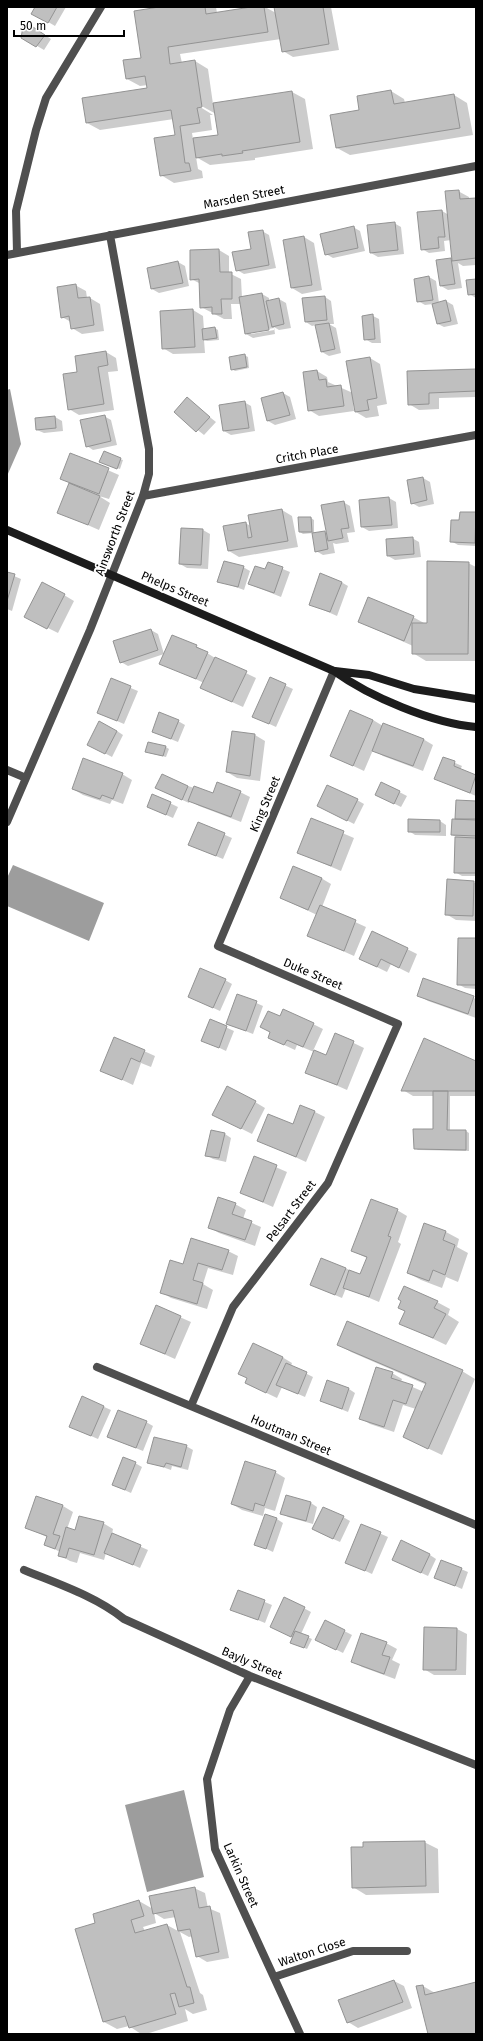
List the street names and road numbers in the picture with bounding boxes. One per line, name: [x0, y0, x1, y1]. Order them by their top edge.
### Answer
street label: Marsden Street: [202, 182, 286, 212]
street label: Critch Place: [275, 442, 339, 466]
street label: Ainsworth Street: [92, 488, 138, 578]
street label: Phelps Street: [139, 568, 212, 610]
street label: King Street: [247, 773, 283, 834]
street label: Duke Street: [281, 955, 345, 993]
street label: Pelsart Street: [263, 1177, 319, 1245]
street label: Houtman Street: [249, 1412, 334, 1459]
street label: Bayly Street: [220, 1644, 285, 1682]
street label: Larkin Street: [221, 1840, 262, 1910]
street label: Walton Close: [277, 1935, 347, 1969]

